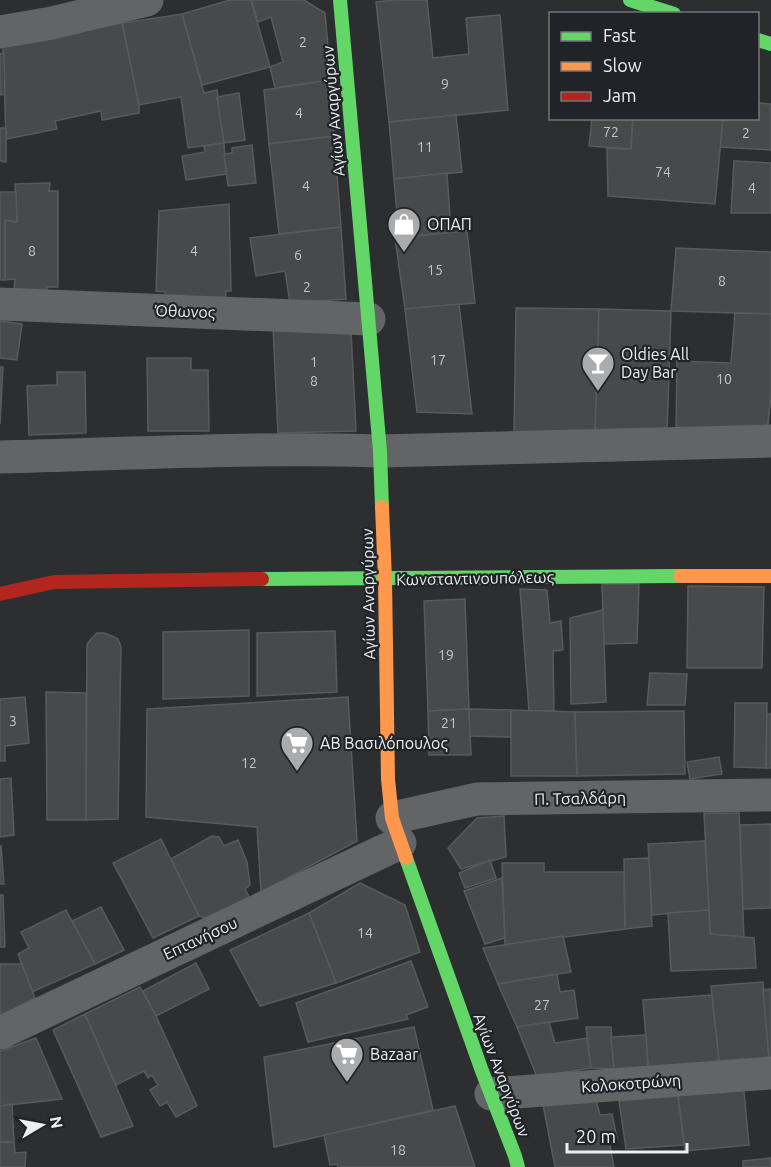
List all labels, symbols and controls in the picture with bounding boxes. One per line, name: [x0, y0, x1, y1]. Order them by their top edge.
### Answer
legend: [549, 12, 759, 120]
text: Fast: [603, 25, 636, 45]
house number: 2: [299, 34, 307, 50]
street label: Αγίων Αναργύρων: [318, 45, 348, 177]
text: Slow: [603, 55, 642, 75]
house number: 9: [441, 76, 449, 92]
text: Jam: [603, 85, 637, 105]
house number: 4: [295, 105, 303, 121]
house number: 72: [603, 124, 619, 140]
house number: 2: [742, 125, 750, 141]
house number: 11: [417, 139, 433, 155]
house number: 74: [655, 164, 671, 180]
house number: 4: [302, 178, 310, 194]
house number: 4: [748, 180, 756, 196]
shop icon: ΟΠΑΠ: [386, 206, 422, 253]
place label: ΟΠΑΠ: [427, 215, 472, 233]
house number: 8: [28, 243, 36, 259]
house number: 4: [190, 243, 198, 259]
house number: 6: [294, 247, 302, 263]
house number: 15: [427, 262, 443, 278]
house number: 8: [718, 273, 726, 289]
house number: 2: [303, 279, 311, 295]
street label: Όθωνος: [154, 301, 215, 322]
bar icon: Oldies All Day Bar: [580, 345, 616, 392]
place label: Oldies All Day Bar: [621, 345, 689, 381]
house number: 17: [430, 352, 446, 368]
house number: 1: [310, 354, 318, 370]
house number: 10: [716, 371, 732, 387]
house number: 8: [310, 373, 318, 389]
street label: Αγίων Αναργύρων: [358, 528, 378, 660]
street label: Κωνσταντινουπόλεως: [396, 568, 554, 589]
house number: 19: [438, 647, 454, 663]
house number: 3: [9, 713, 17, 729]
house number: 21: [441, 715, 457, 731]
supermarket icon: ΑΒ Βασιλόπουλος: [279, 725, 315, 772]
place label: ΑΒ Βασιλόπουλος: [320, 734, 448, 753]
house number: 12: [241, 755, 257, 771]
street label: Π. Τσαλδάρη: [534, 788, 626, 808]
street label: Επτανήσου: [160, 913, 240, 963]
house number: 14: [357, 925, 373, 941]
house number: 27: [534, 997, 550, 1013]
street label: Αγίων Αναργύρων: [470, 1011, 534, 1140]
supermarket icon: Bazaar: [329, 1036, 365, 1083]
place label: Bazaar: [370, 1045, 418, 1063]
street label: Κολοκοτρώνη: [580, 1071, 682, 1095]
north arrow: [12, 1095, 72, 1155]
text: N: [47, 1115, 67, 1130]
scale bar: [567, 1116, 687, 1154]
text: 20 m: [576, 1126, 616, 1146]
house number: 18: [390, 1142, 406, 1158]

